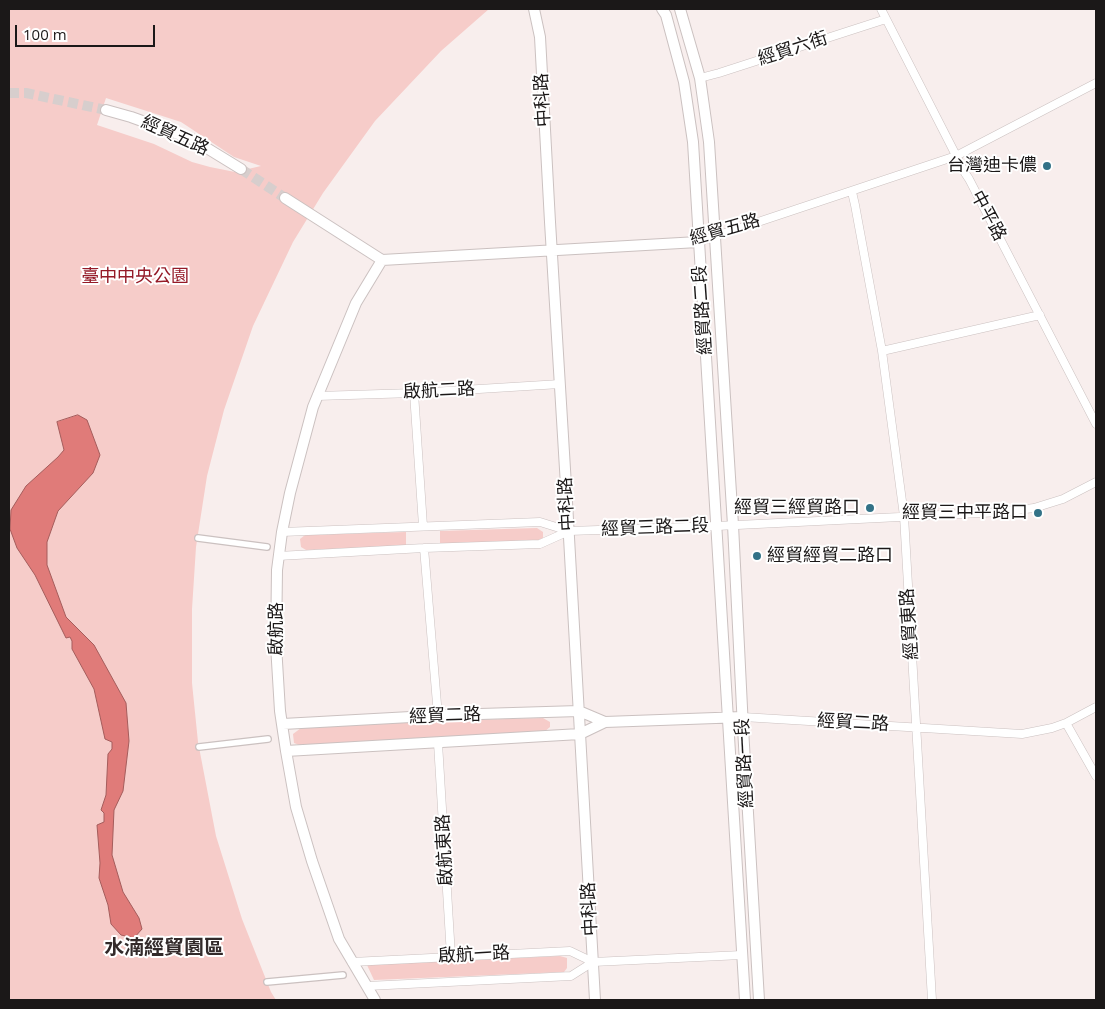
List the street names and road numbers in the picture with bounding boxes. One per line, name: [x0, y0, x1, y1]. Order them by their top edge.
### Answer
street label: 經貿六街: [755, 28, 831, 70]
street label: 中科路: [531, 72, 555, 128]
street label: 經貿五路: [138, 111, 212, 161]
street label: 中平路: [966, 187, 1010, 245]
street label: 經貿五路: [687, 210, 763, 250]
street label: 經貿路二段: [689, 264, 717, 356]
street label: 啟航二路: [402, 378, 476, 404]
street label: 中科路: [555, 476, 579, 532]
street label: 經貿三路二段: [601, 515, 709, 541]
street label: 經貿東路: [897, 587, 923, 661]
street label: 啟航路: [266, 602, 288, 656]
street label: 經貿二路: [409, 704, 481, 728]
street label: 經貿二路: [816, 710, 890, 736]
street label: 經貿路一段: [732, 717, 758, 809]
street label: 啟航東路: [432, 813, 458, 887]
street label: 中科路: [578, 881, 602, 937]
street label: 啟航一路: [437, 942, 511, 968]

